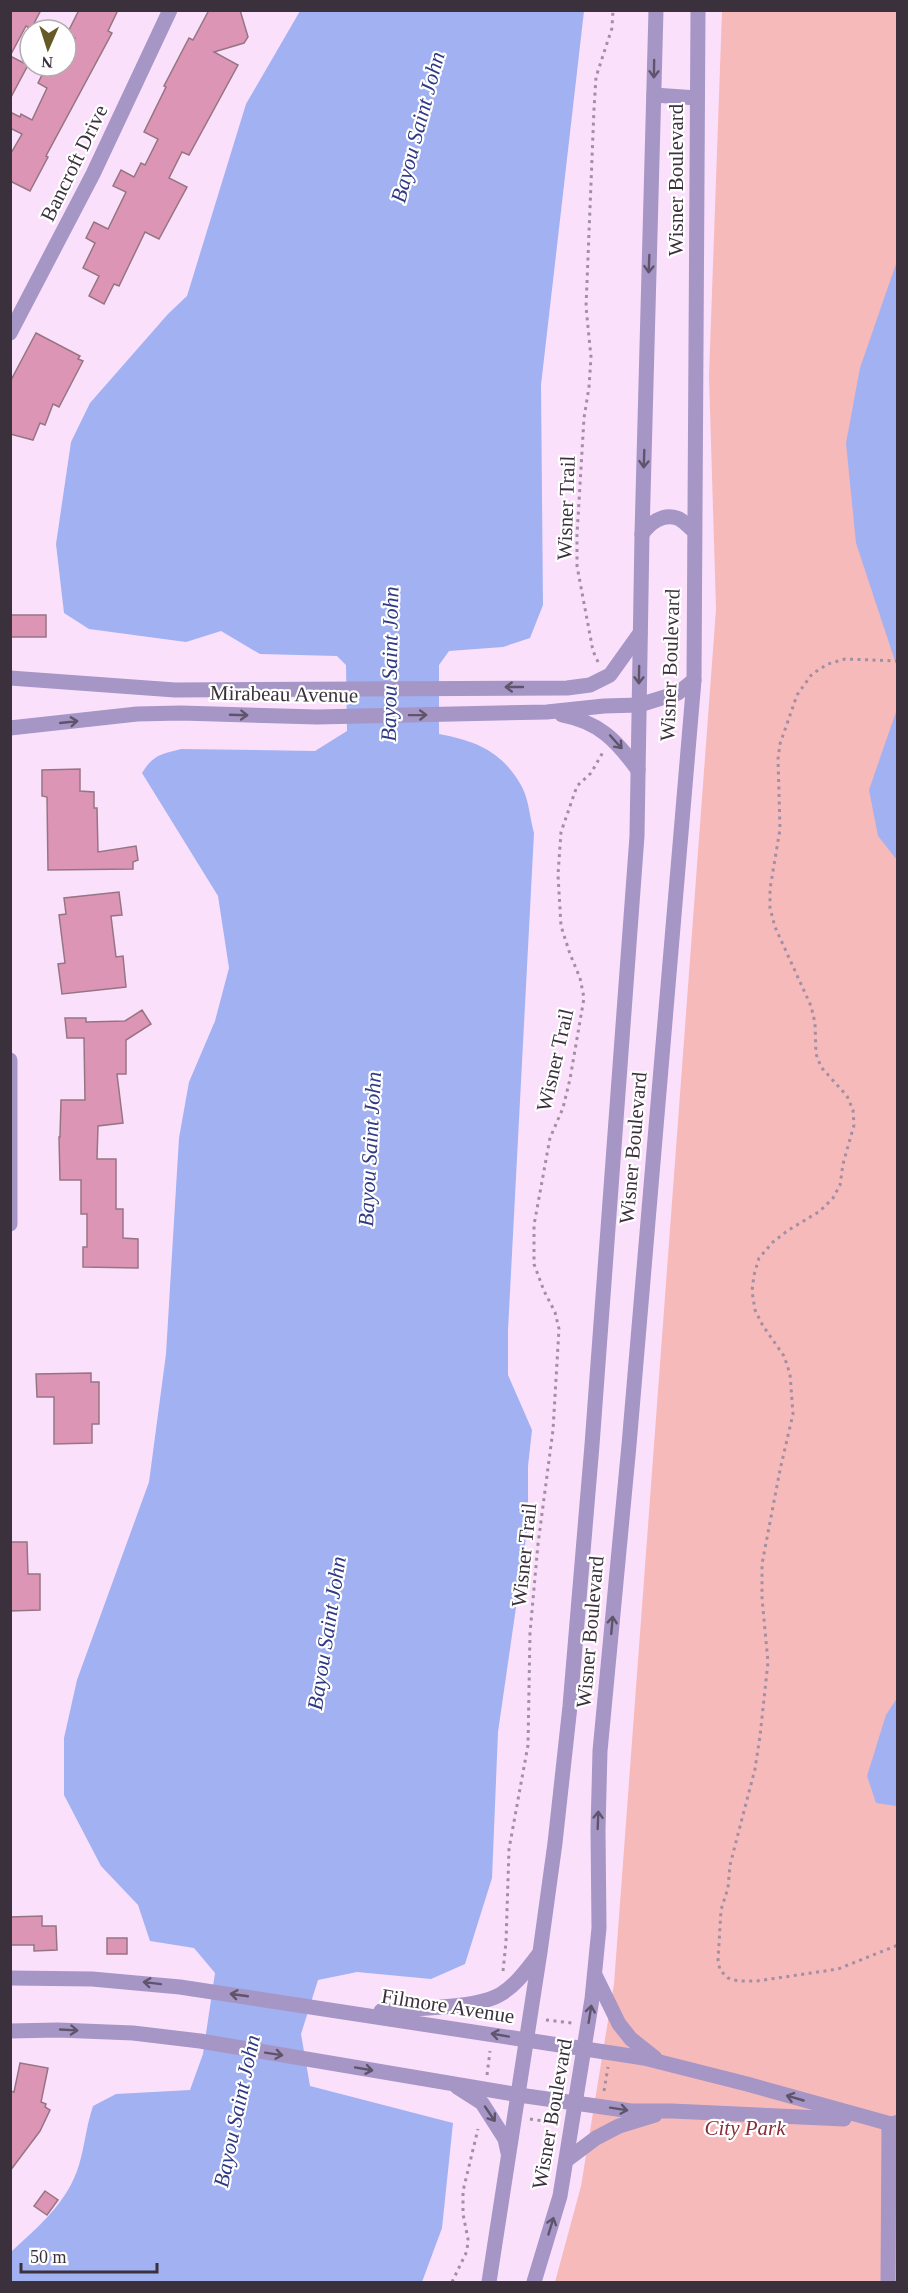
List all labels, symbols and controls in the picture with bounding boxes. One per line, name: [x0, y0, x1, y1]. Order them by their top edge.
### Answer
north arrow: [18, 18, 78, 78]
water label: Bayou Saint John: [385, 49, 450, 205]
text: N: [41, 54, 53, 71]
one-way arrow: [649, 58, 660, 78]
street label: Bancroft Drive: [35, 101, 113, 225]
street label: Wisner Boulevard: [664, 103, 688, 256]
one-way arrow: [643, 253, 655, 273]
one-way arrow: [638, 448, 650, 468]
street label: Wisner Trail: [552, 455, 580, 561]
water label: Bayou Saint John: [376, 586, 403, 742]
street label: Wisner Boulevard: [655, 588, 685, 742]
one-way arrow: [634, 664, 645, 684]
street label: Mirabeau Avenue: [210, 681, 358, 707]
one-way arrow: [505, 681, 525, 693]
one-way arrow: [229, 709, 249, 720]
one-way arrow: [407, 710, 427, 721]
one-way arrow: [58, 716, 78, 727]
one-way arrow: [609, 735, 623, 750]
street label: Wisner Trail: [532, 1006, 579, 1114]
street label: Wisner Boulevard: [614, 1070, 652, 1225]
water label: Bayou Saint John: [353, 1071, 386, 1227]
street label: Wisner Trail: [507, 1501, 541, 1608]
water label: Bayou Saint John: [302, 1554, 351, 1712]
street label: Wisner Boulevard: [571, 1554, 609, 1709]
one-way arrow: [607, 1616, 618, 1636]
one-way arrow: [592, 1810, 604, 1830]
one-way arrow: [143, 1977, 162, 1988]
street label: Filmore Avenue: [380, 1984, 516, 2028]
one-way arrow: [230, 1989, 250, 2000]
one-way arrow: [585, 2005, 596, 2025]
one-way arrow: [58, 2025, 78, 2036]
one-way arrow: [491, 2030, 510, 2041]
water label: Bayou Saint John: [208, 2033, 265, 2190]
street label: Wisner Boulevard: [527, 2036, 577, 2191]
one-way arrow: [264, 2048, 283, 2059]
one-way arrow: [354, 2064, 374, 2075]
one-way arrow: [786, 2092, 805, 2103]
one-way arrow: [609, 2104, 628, 2115]
one-way arrow: [484, 2105, 496, 2122]
park label: City Park: [704, 2116, 786, 2140]
one-way arrow: [546, 2217, 557, 2236]
scale bar: [21, 2236, 158, 2274]
text: 50 m: [30, 2247, 67, 2267]

